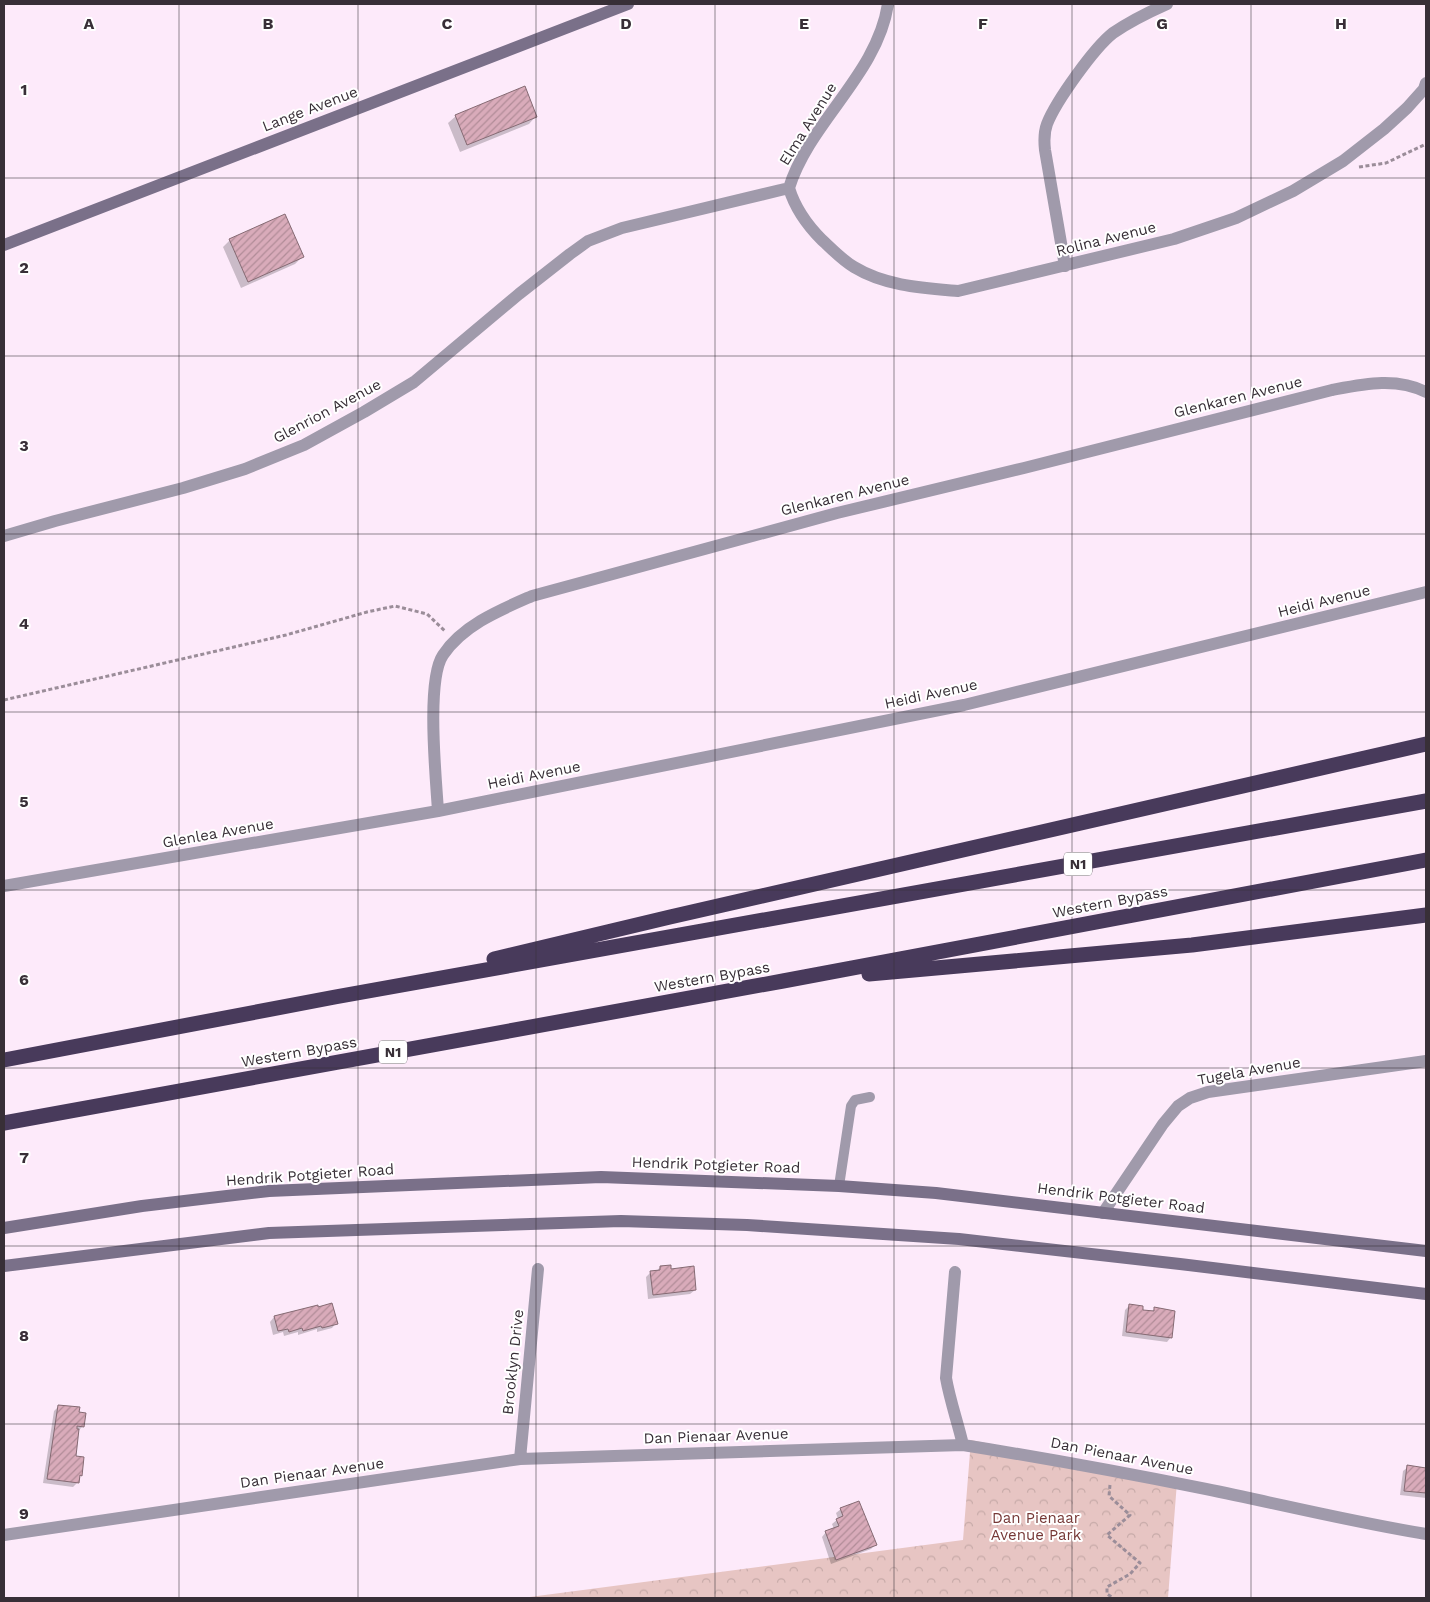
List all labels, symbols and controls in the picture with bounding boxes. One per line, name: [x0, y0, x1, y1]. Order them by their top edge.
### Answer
text: A: [84, 14, 95, 33]
text: B: [263, 14, 274, 33]
text: C: [442, 14, 453, 33]
text: D: [620, 14, 632, 33]
text: E: [799, 14, 809, 33]
text: F: [978, 14, 988, 33]
text: G: [1156, 14, 1168, 33]
text: H: [1335, 14, 1347, 33]
street label: Elma Avenue: [775, 79, 841, 169]
text: 1: [21, 80, 27, 99]
street label: Lange Avenue: [260, 83, 360, 135]
street label: Rolina Avenue: [1054, 218, 1158, 260]
text: 2: [19, 258, 29, 277]
street label: Glenkaren Avenue: [1172, 372, 1304, 422]
street label: Glenrion Avenue: [270, 375, 384, 447]
text: 3: [19, 436, 29, 455]
street label: Glenkaren Avenue: [779, 470, 911, 520]
street label: Heidi Avenue: [1276, 581, 1372, 621]
text: 4: [19, 614, 29, 633]
street label: Heidi Avenue: [883, 675, 979, 713]
street label: Heidi Avenue: [486, 757, 582, 793]
text: 5: [19, 792, 29, 811]
street label: Glenlea Avenue: [161, 814, 275, 852]
road number: N1: [1064, 852, 1092, 876]
street label: Western Bypass: [1051, 882, 1169, 922]
street label: Western Bypass: [653, 958, 771, 996]
text: 6: [19, 970, 29, 989]
street label: Western Bypass: [240, 1033, 358, 1071]
road number: N1: [379, 1040, 407, 1064]
street label: Tugela Avenue: [1196, 1053, 1302, 1089]
text: 7: [19, 1148, 29, 1167]
street label: Hendrik Potgieter Road: [631, 1153, 801, 1177]
street label: Hendrik Potgieter Road: [225, 1160, 395, 1190]
street label: Hendrik Potgieter Road: [1036, 1179, 1206, 1217]
street label: Brooklyn Drive: [499, 1308, 527, 1416]
text: 8: [19, 1326, 29, 1345]
street label: Dan Pienaar Avenue: [643, 1424, 789, 1448]
street label: Dan Pienaar Avenue: [1049, 1433, 1195, 1479]
street label: Dan Pienaar Avenue: [239, 1454, 385, 1492]
text: 9: [19, 1504, 29, 1523]
park label: Dan Pienaar Avenue Park: [991, 1509, 1082, 1544]

